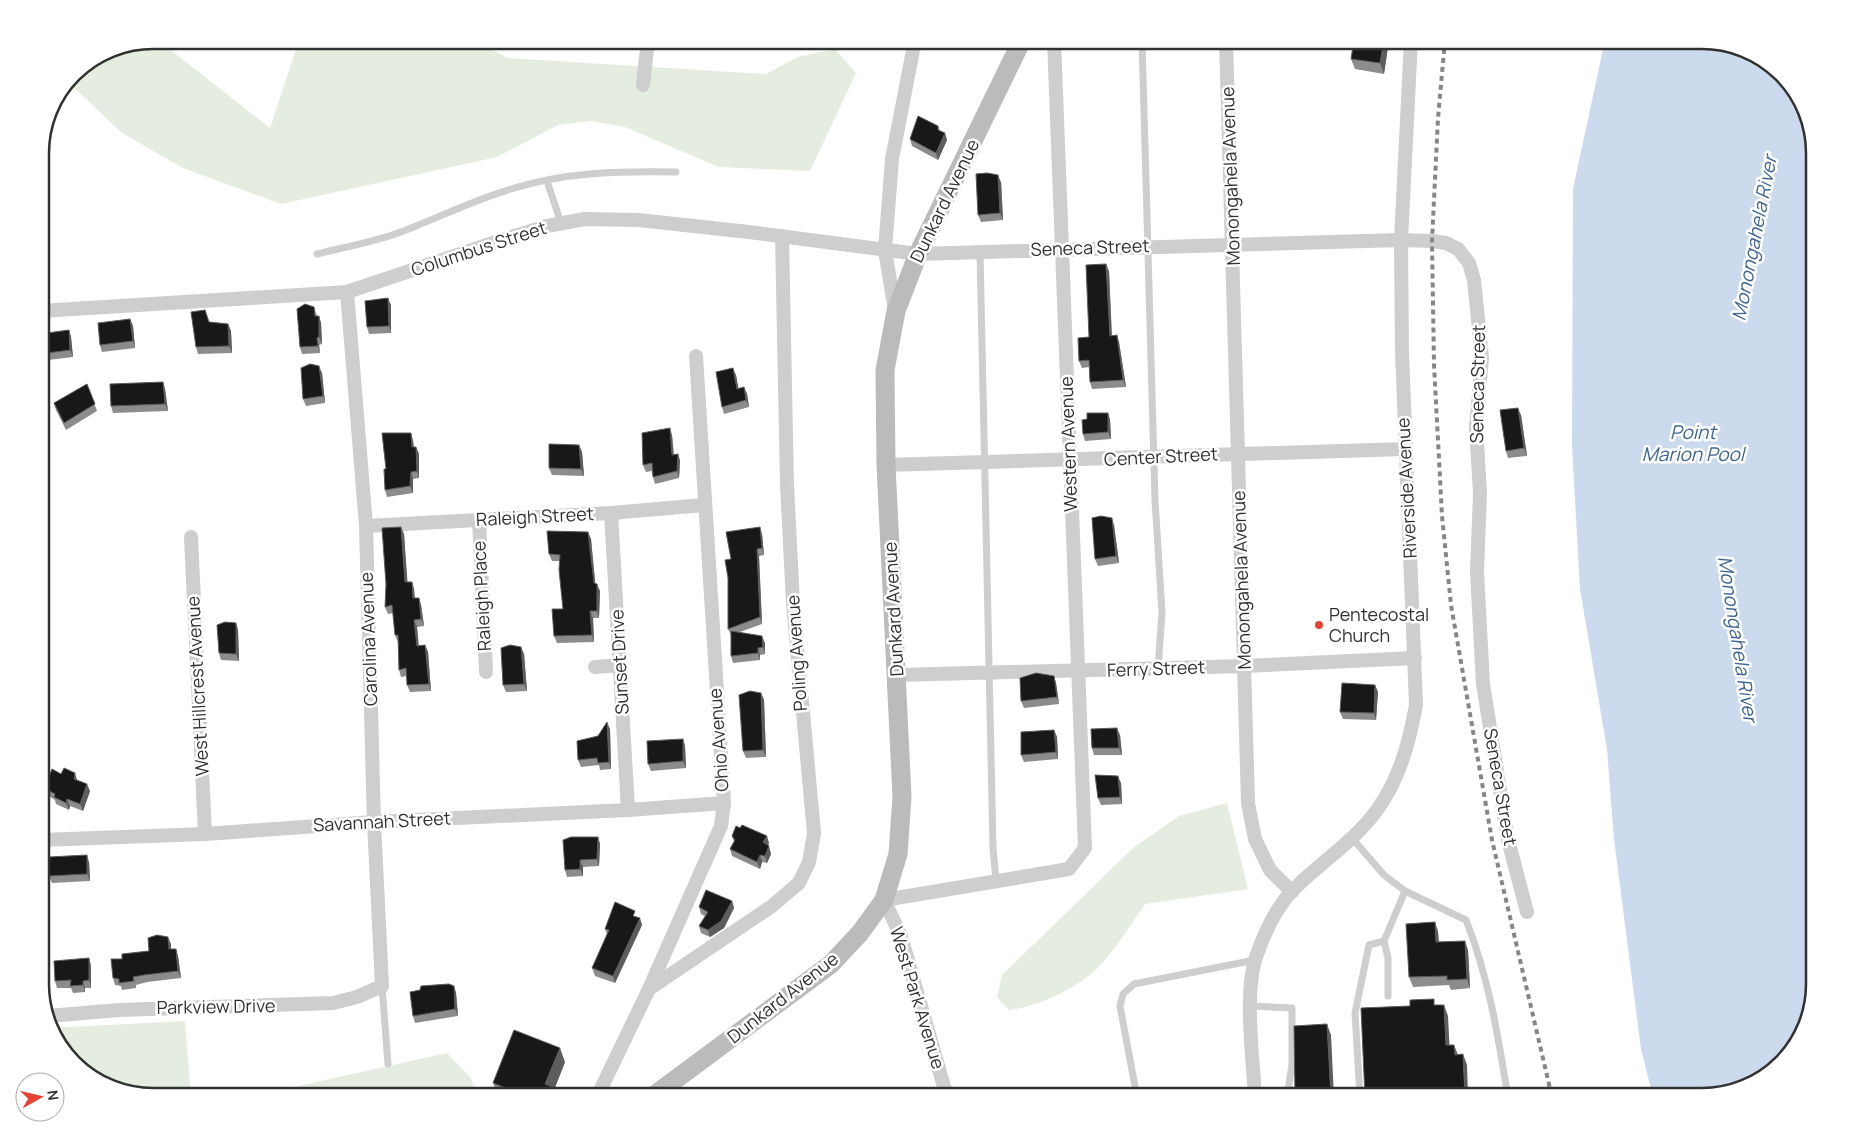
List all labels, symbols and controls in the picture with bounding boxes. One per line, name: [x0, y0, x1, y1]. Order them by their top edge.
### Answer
street label: Monongahela Avenue: [1215, 86, 1245, 266]
street label: Dunkard Avenue: [904, 135, 984, 266]
water label: Monongahela River: [1725, 151, 1783, 323]
street label: Columbus Street: [408, 215, 549, 281]
street label: Seneca Street: [1030, 233, 1150, 261]
street label: Seneca Street: [1464, 324, 1490, 444]
street label: Western Avenue: [1054, 376, 1082, 512]
street label: Riverside Avenue: [1390, 417, 1422, 559]
water label: Point Marion Pool: [1642, 419, 1747, 467]
street label: Center Street: [1103, 441, 1219, 471]
street label: Monongahela Avenue: [1226, 490, 1256, 670]
street label: Raleigh Street: [475, 501, 595, 531]
street label: Raleigh Place: [466, 540, 496, 652]
street label: Dunkard Avenue: [877, 541, 909, 677]
water label: Monongahela River: [1712, 554, 1764, 726]
street label: Carolina Avenue: [354, 572, 382, 706]
street label: Poling Avenue: [780, 594, 812, 712]
street label: West Hillcrest Avenue: [180, 595, 214, 777]
place label: Pentecostal Church: [1329, 602, 1429, 647]
street label: Sunset Drive: [604, 609, 634, 715]
marker: Pentecostal Church: [1313, 619, 1325, 631]
street label: Ferry Street: [1107, 654, 1205, 682]
street label: Ohio Avenue: [702, 687, 734, 793]
street label: Seneca Street: [1479, 726, 1523, 847]
street label: Savannah Street: [312, 805, 451, 837]
street label: West Park Avenue: [885, 924, 951, 1072]
street label: Dunkard Avenue: [722, 946, 843, 1048]
street label: Parkview Drive: [156, 993, 276, 1019]
north arrow: [15, 1072, 65, 1122]
text: N: [43, 1089, 63, 1101]

